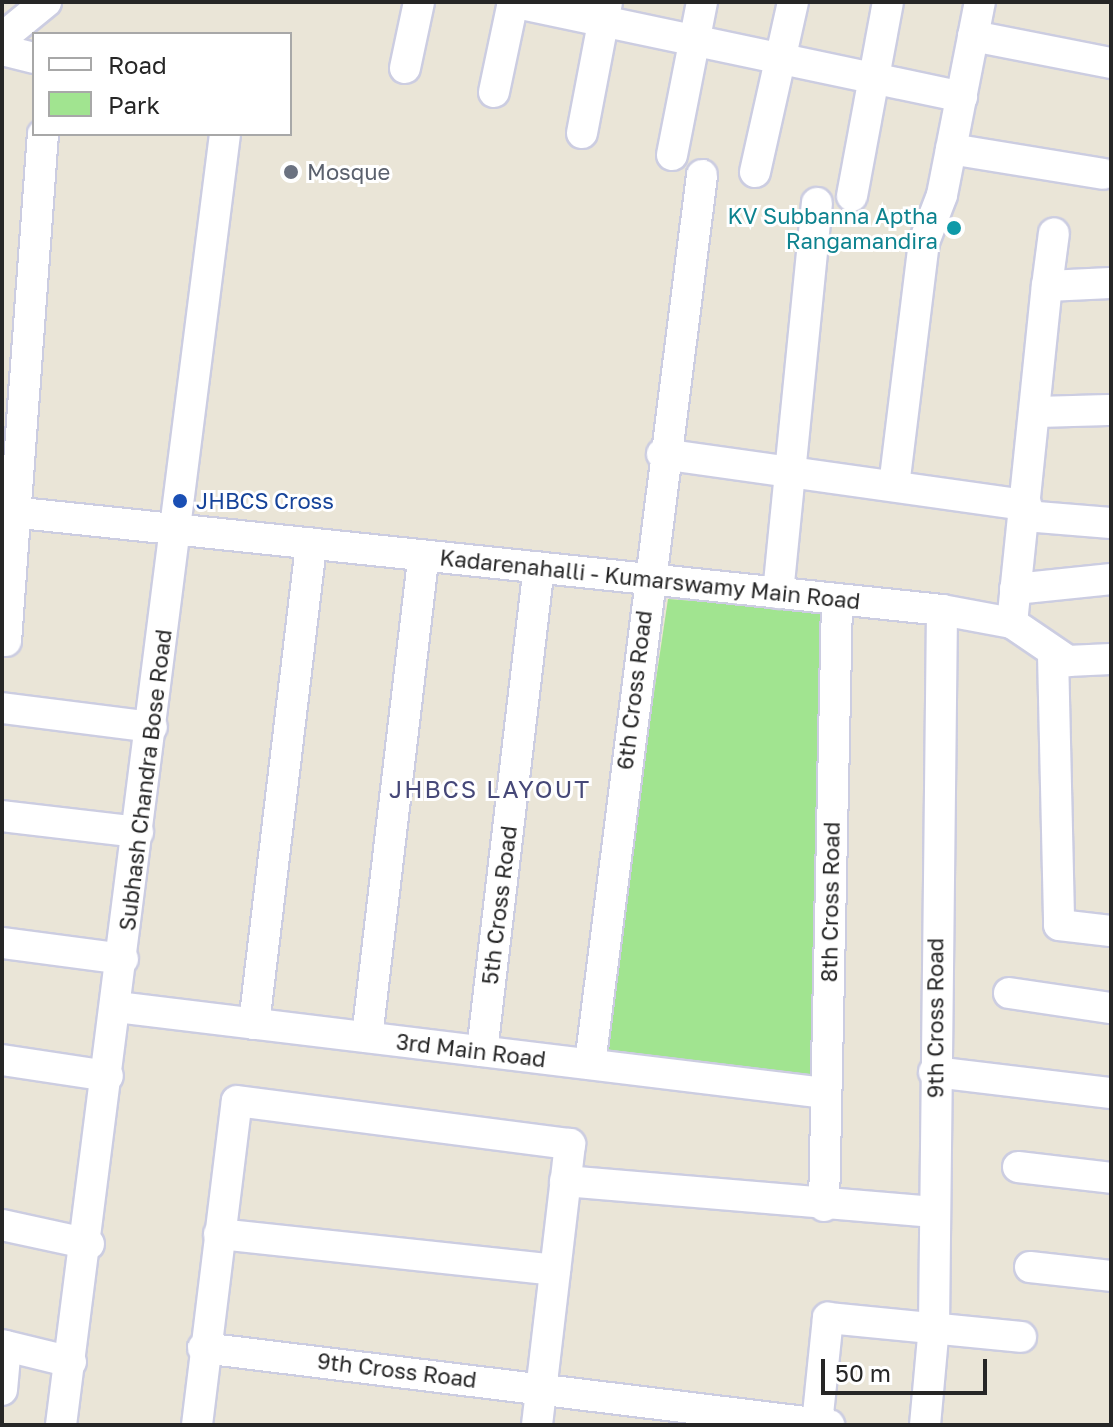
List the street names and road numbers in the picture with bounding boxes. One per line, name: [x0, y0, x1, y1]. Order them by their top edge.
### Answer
street label: Kadarenahalli - Kumarswamy Main Road: [438, 544, 862, 614]
street label: 6th Cross Road: [611, 609, 657, 771]
street label: Subhash Chandra Bose Road: [113, 628, 177, 932]
street label: 8th Cross Road: [815, 822, 845, 982]
street label: 5th Cross Road: [476, 824, 522, 986]
street label: 9th Cross Road: [922, 938, 948, 1098]
street label: 3rd Main Road: [395, 1028, 547, 1072]
street label: 9th Cross Road: [316, 1347, 478, 1393]

